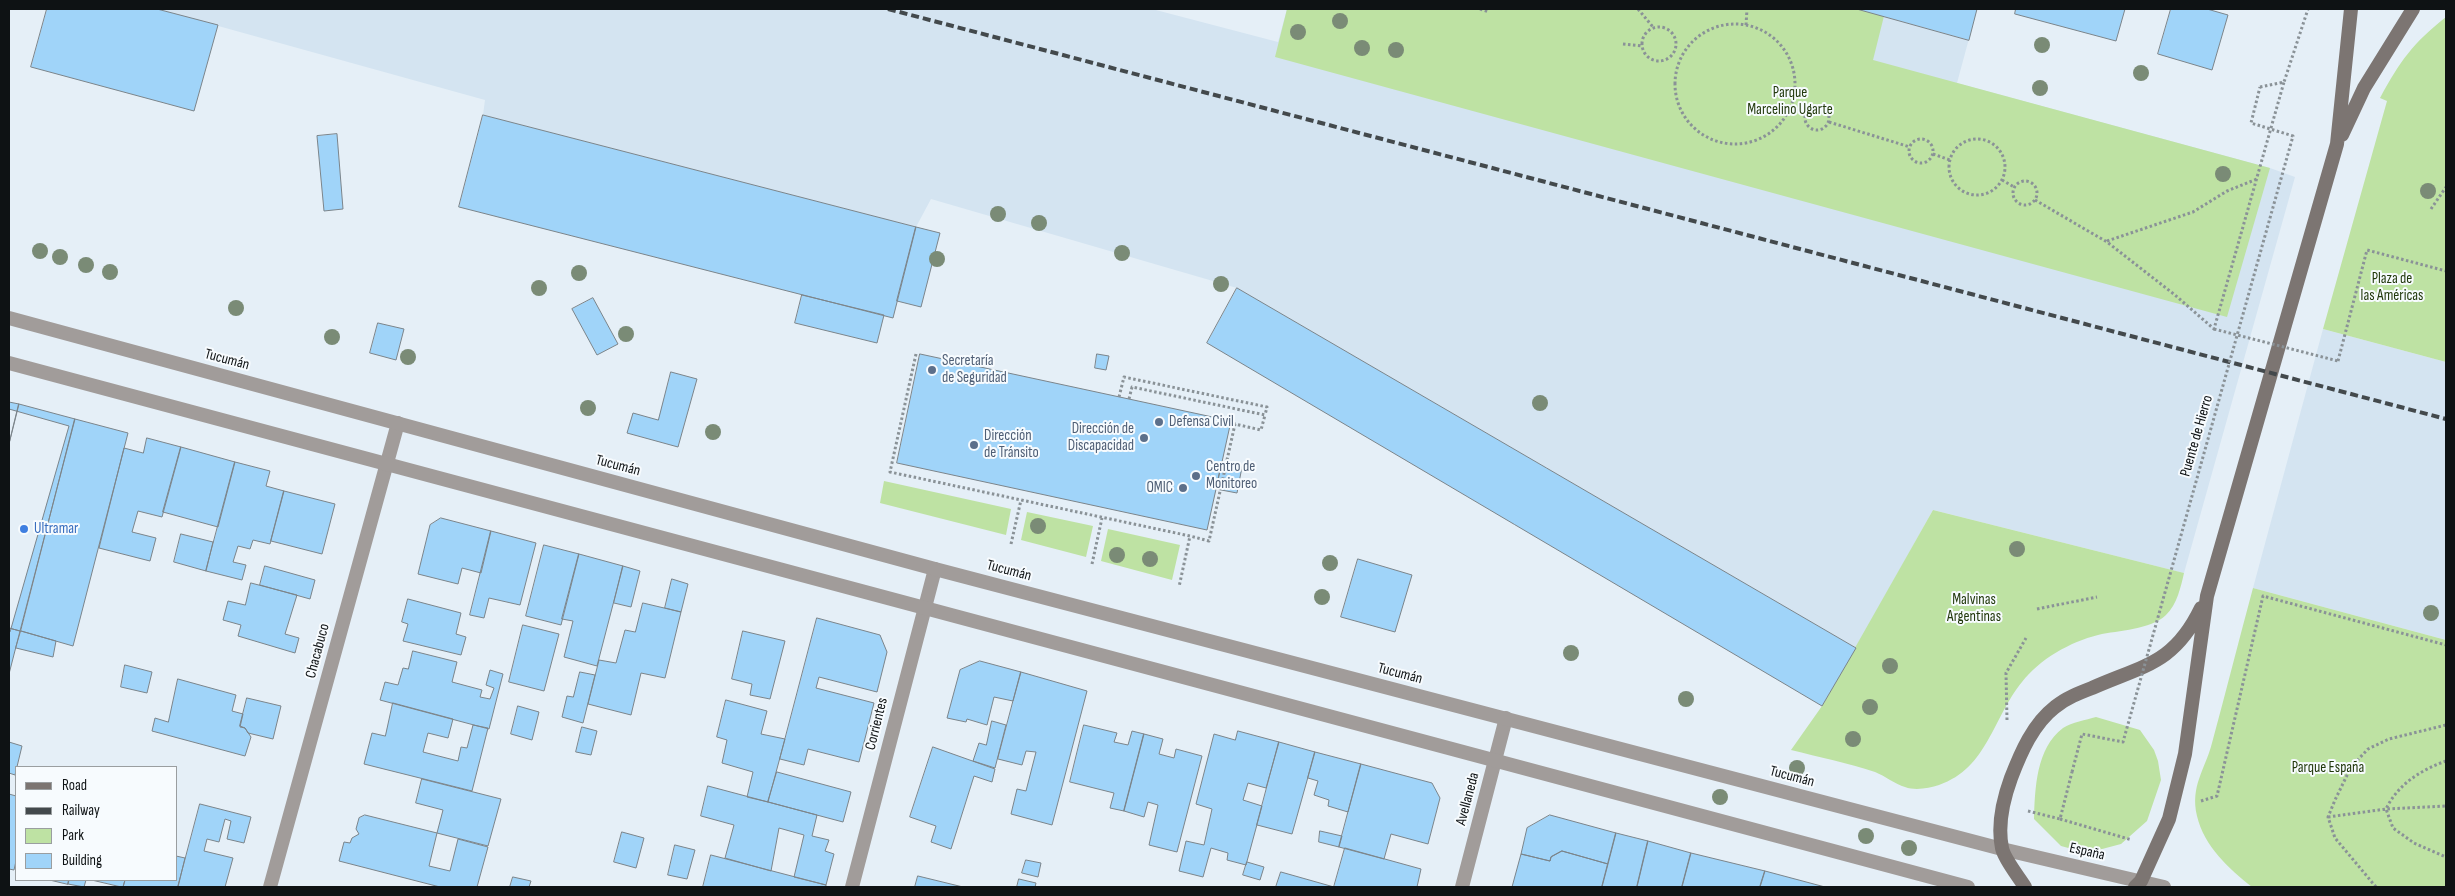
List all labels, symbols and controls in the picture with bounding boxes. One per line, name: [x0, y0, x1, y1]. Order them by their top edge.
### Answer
park label: Parque Marcelino Ugarte: [1747, 84, 1833, 119]
park label: Plaza de las Américas: [2361, 270, 2423, 305]
street label: Tucumán: [203, 345, 251, 375]
place label: Secretaría de Seguridad: [942, 352, 1007, 387]
marker: Secretaría de Seguridad: [926, 364, 938, 376]
street label: Puente de Hierro: [2177, 393, 2217, 479]
place label: Defensa Civil: [1169, 413, 1234, 431]
marker: Defensa Civil: [1153, 416, 1165, 428]
place label: Dirección de Discapacidad: [1068, 420, 1134, 455]
place label: Dirección de Tránsito: [984, 427, 1039, 462]
marker: Dirección de Discapacidad: [1138, 432, 1150, 444]
marker: Dirección de Tránsito: [968, 439, 980, 451]
street label: Tucumán: [594, 451, 642, 481]
place label: Centro de Monitoreo: [1206, 458, 1257, 493]
marker: Centro de Monitoreo: [1190, 470, 1202, 482]
place label: OMIC: [1146, 479, 1173, 497]
marker: OMIC: [1177, 482, 1189, 494]
place label: Ultramar: [34, 520, 78, 538]
marker: Ultramar: [18, 523, 30, 535]
street label: Tucumán: [985, 556, 1033, 586]
park label: Malvinas Argentinas: [1947, 591, 2001, 626]
street label: Chacabuco: [302, 622, 334, 680]
street label: Tucumán: [1376, 659, 1424, 689]
street label: Corrientes: [862, 696, 892, 752]
park label: Parque España: [2292, 759, 2364, 777]
street label: Tucumán: [1768, 762, 1816, 792]
legend: [15, 766, 178, 881]
street label: Avellaneda: [1452, 771, 1484, 827]
text: Road: [62, 776, 87, 795]
text: Railway: [62, 801, 100, 820]
text: Park: [62, 826, 84, 845]
street label: España: [2068, 839, 2106, 865]
text: Building: [62, 851, 102, 870]

